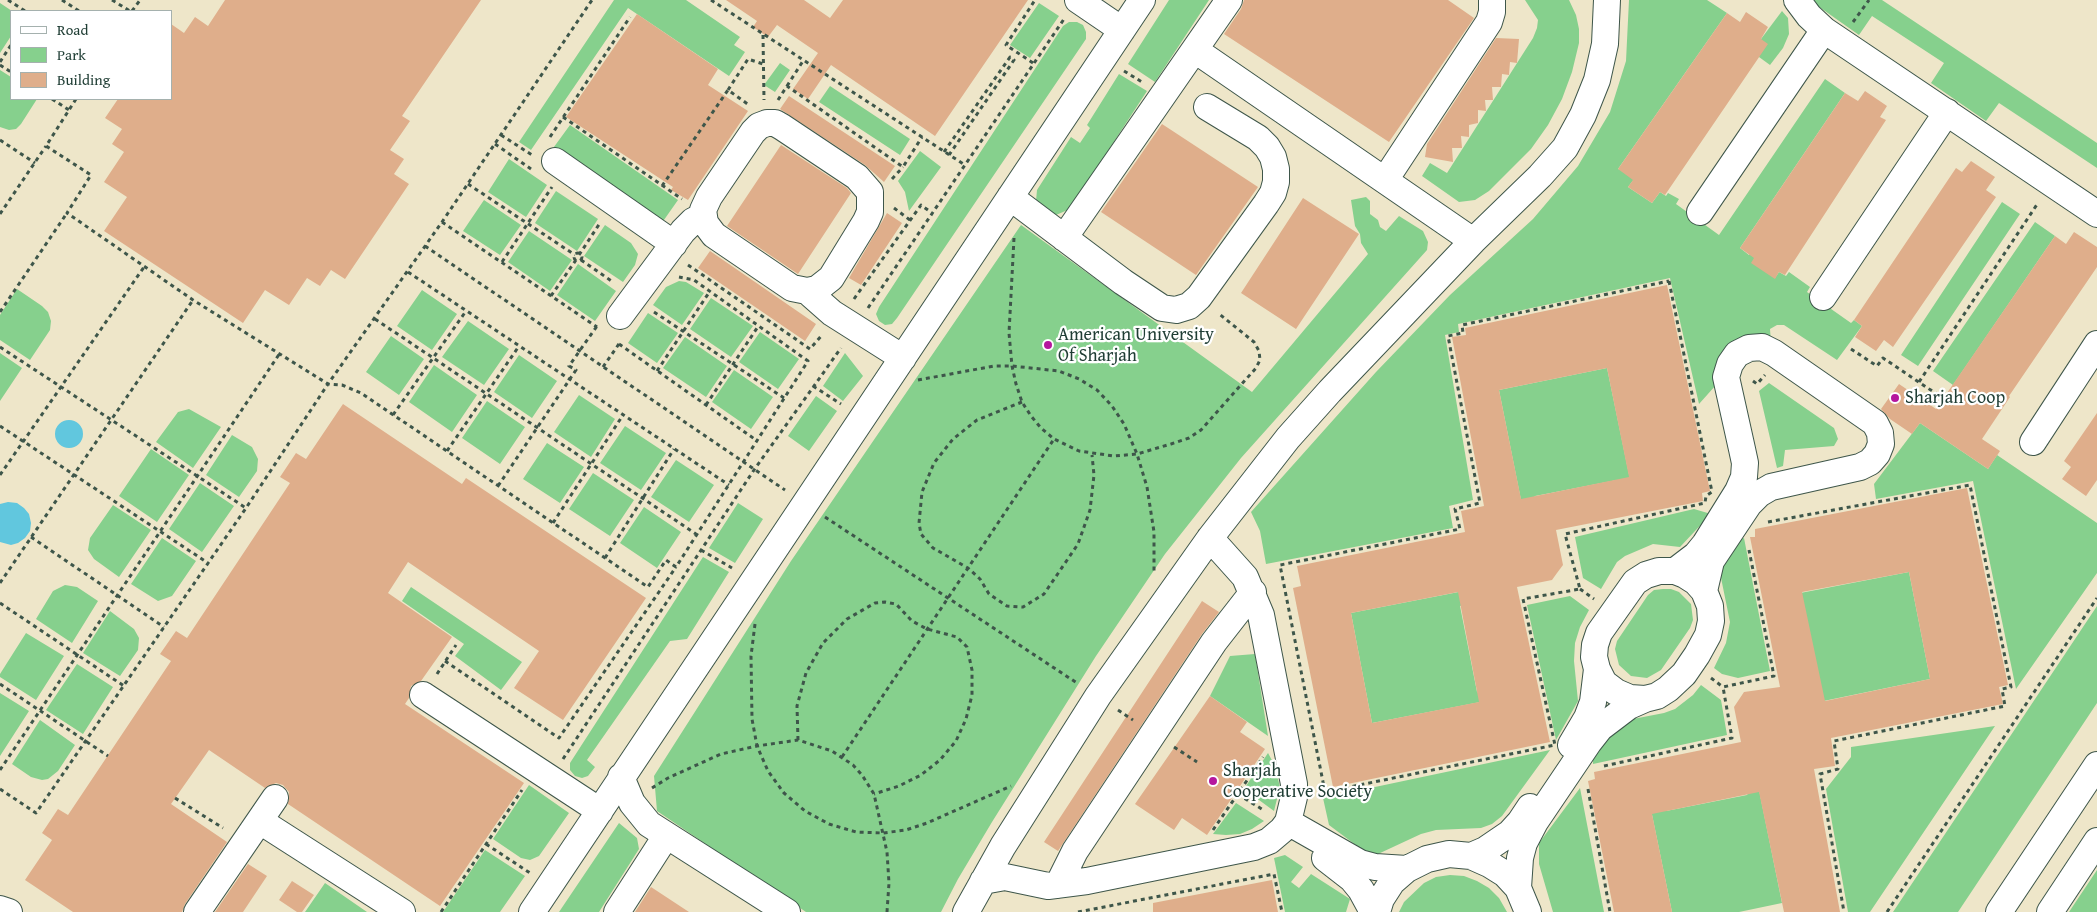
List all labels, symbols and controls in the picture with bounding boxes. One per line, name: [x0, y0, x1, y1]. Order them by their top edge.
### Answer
legend: [10, 10, 172, 100]
text: Road: [57, 19, 88, 40]
text: Park: [57, 44, 86, 65]
text: Building: [57, 69, 110, 90]
place label: American University Of Sharjah: [1058, 324, 1214, 366]
marker: American University Of Sharjah: [1042, 339, 1054, 351]
place label: Sharjah Coop: [1905, 387, 2005, 409]
marker: Sharjah Coop: [1889, 392, 1901, 404]
place label: Sharjah Cooperative Society: [1223, 760, 1372, 802]
marker: Sharjah Cooperative Society: [1207, 775, 1219, 787]

